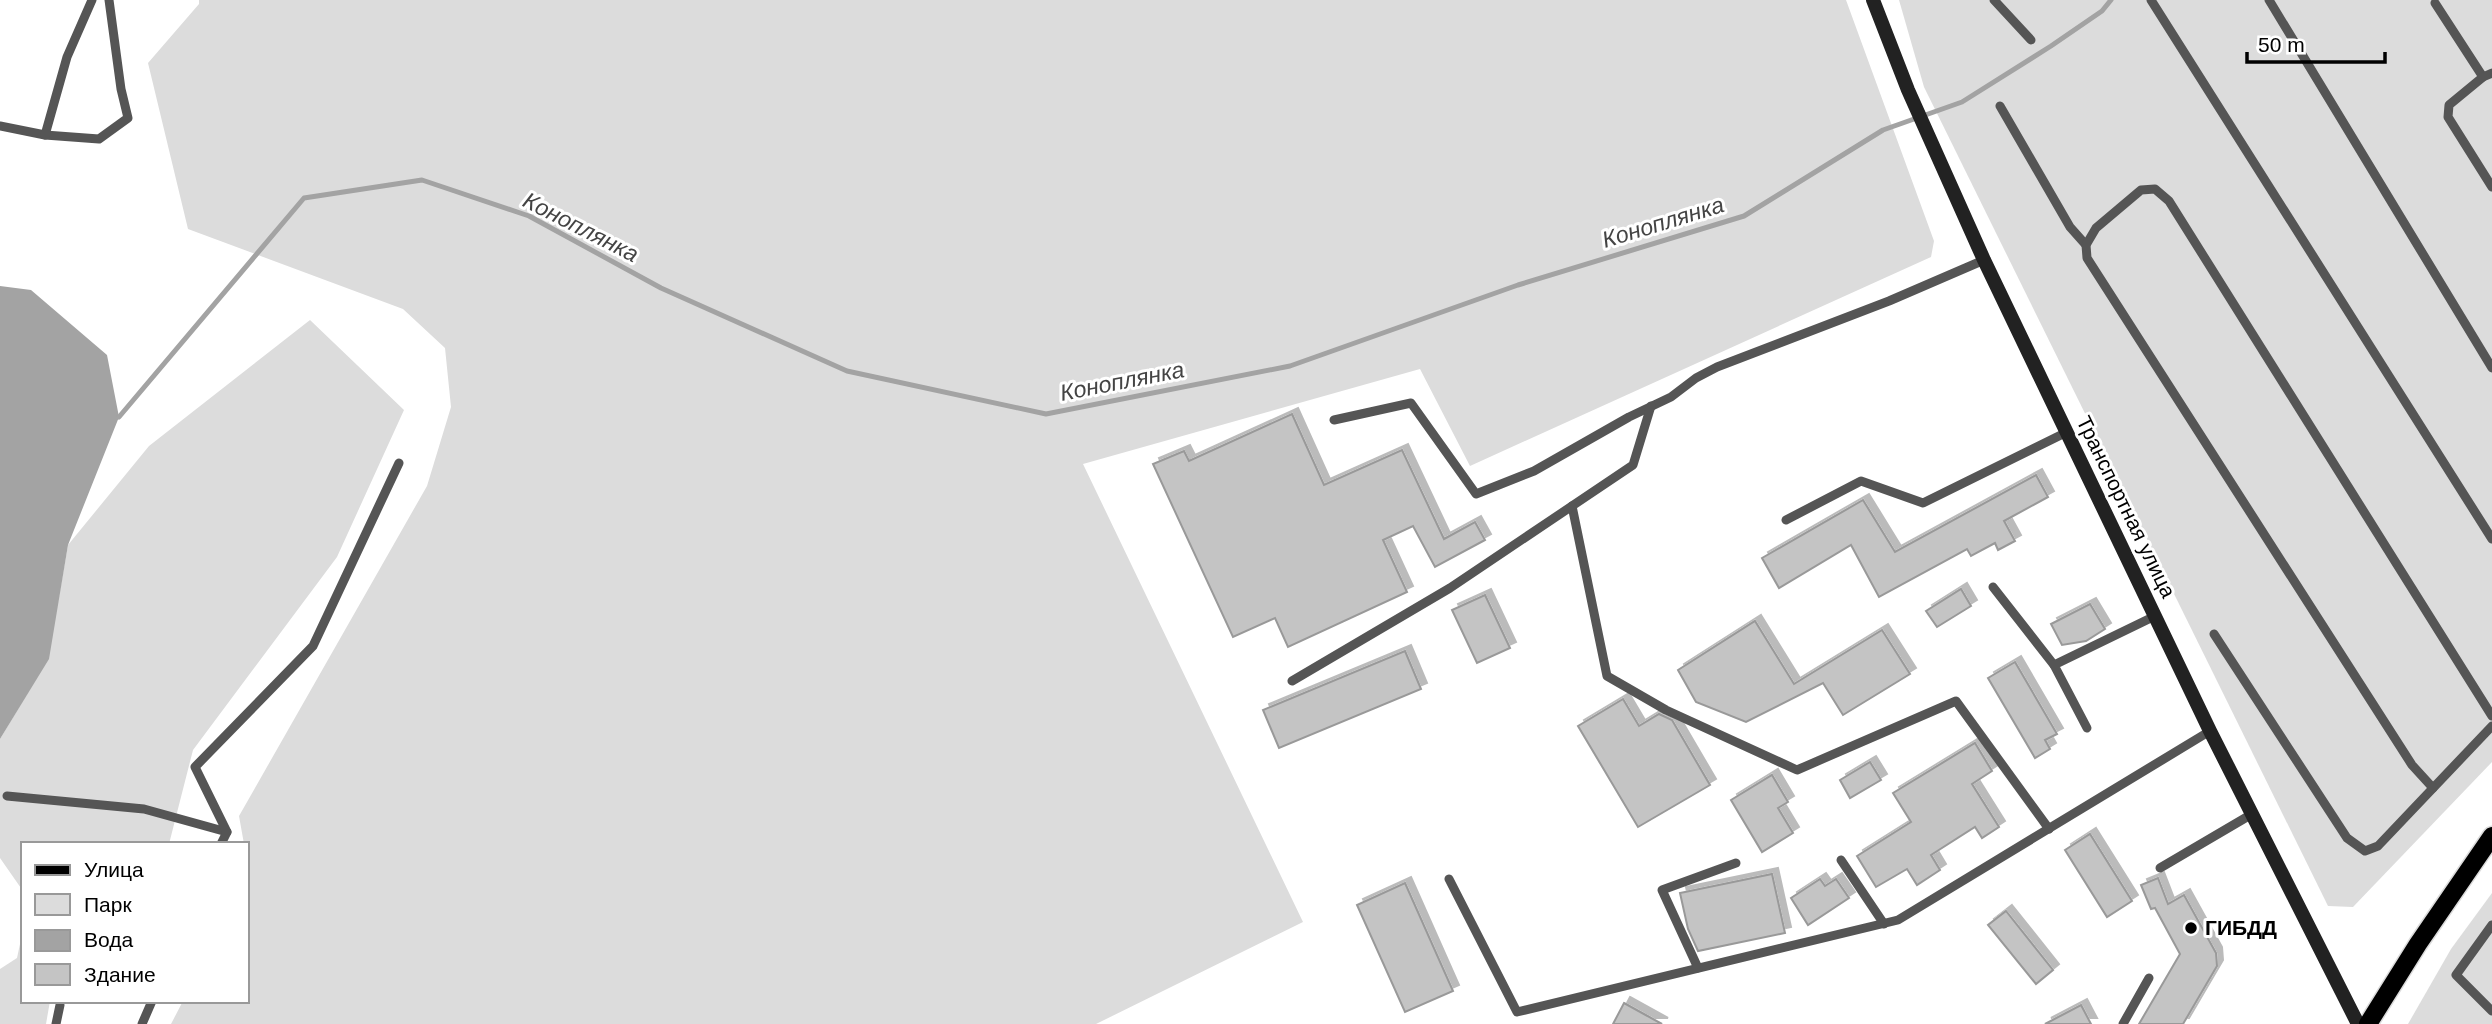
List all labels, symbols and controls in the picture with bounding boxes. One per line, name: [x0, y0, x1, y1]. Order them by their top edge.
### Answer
scale bar: [2247, 21, 2385, 65]
text: 50 m: [2258, 33, 2305, 56]
water label: Коноплянка: [519, 187, 643, 267]
water label: Коноплянка: [1599, 191, 1727, 253]
water label: Коноплянка: [1058, 356, 1186, 406]
street label: Транспортная улица: [2072, 412, 2181, 602]
legend: [21, 842, 248, 1003]
text: Улица: [84, 858, 144, 881]
text: Парк: [84, 893, 132, 916]
place label: ГИБДД: [2205, 916, 2277, 939]
marker: ГИБДД: [2183, 920, 2199, 936]
text: Вода: [84, 928, 133, 951]
text: Здание: [84, 963, 156, 986]

